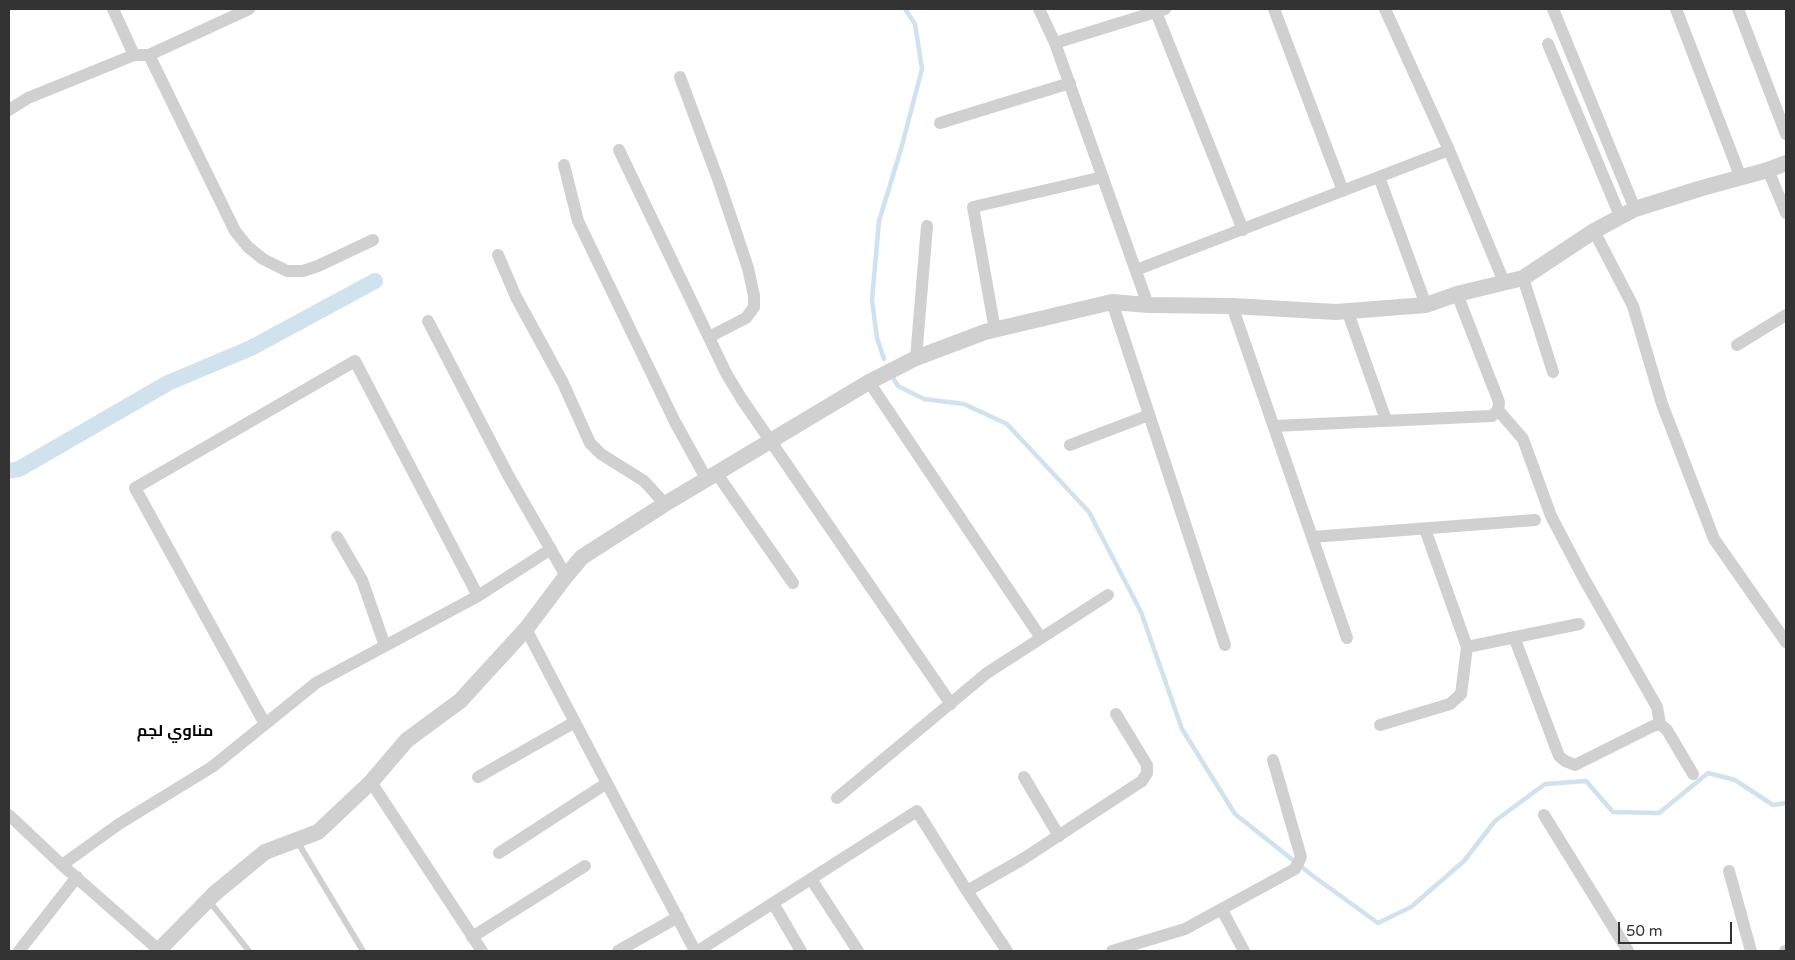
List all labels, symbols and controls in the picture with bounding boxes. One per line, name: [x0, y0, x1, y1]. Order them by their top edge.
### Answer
district label: مناوي لجم: [137, 722, 213, 742]
scale bar: [1620, 912, 1734, 944]
text: 50 m: [1626, 922, 1663, 940]

